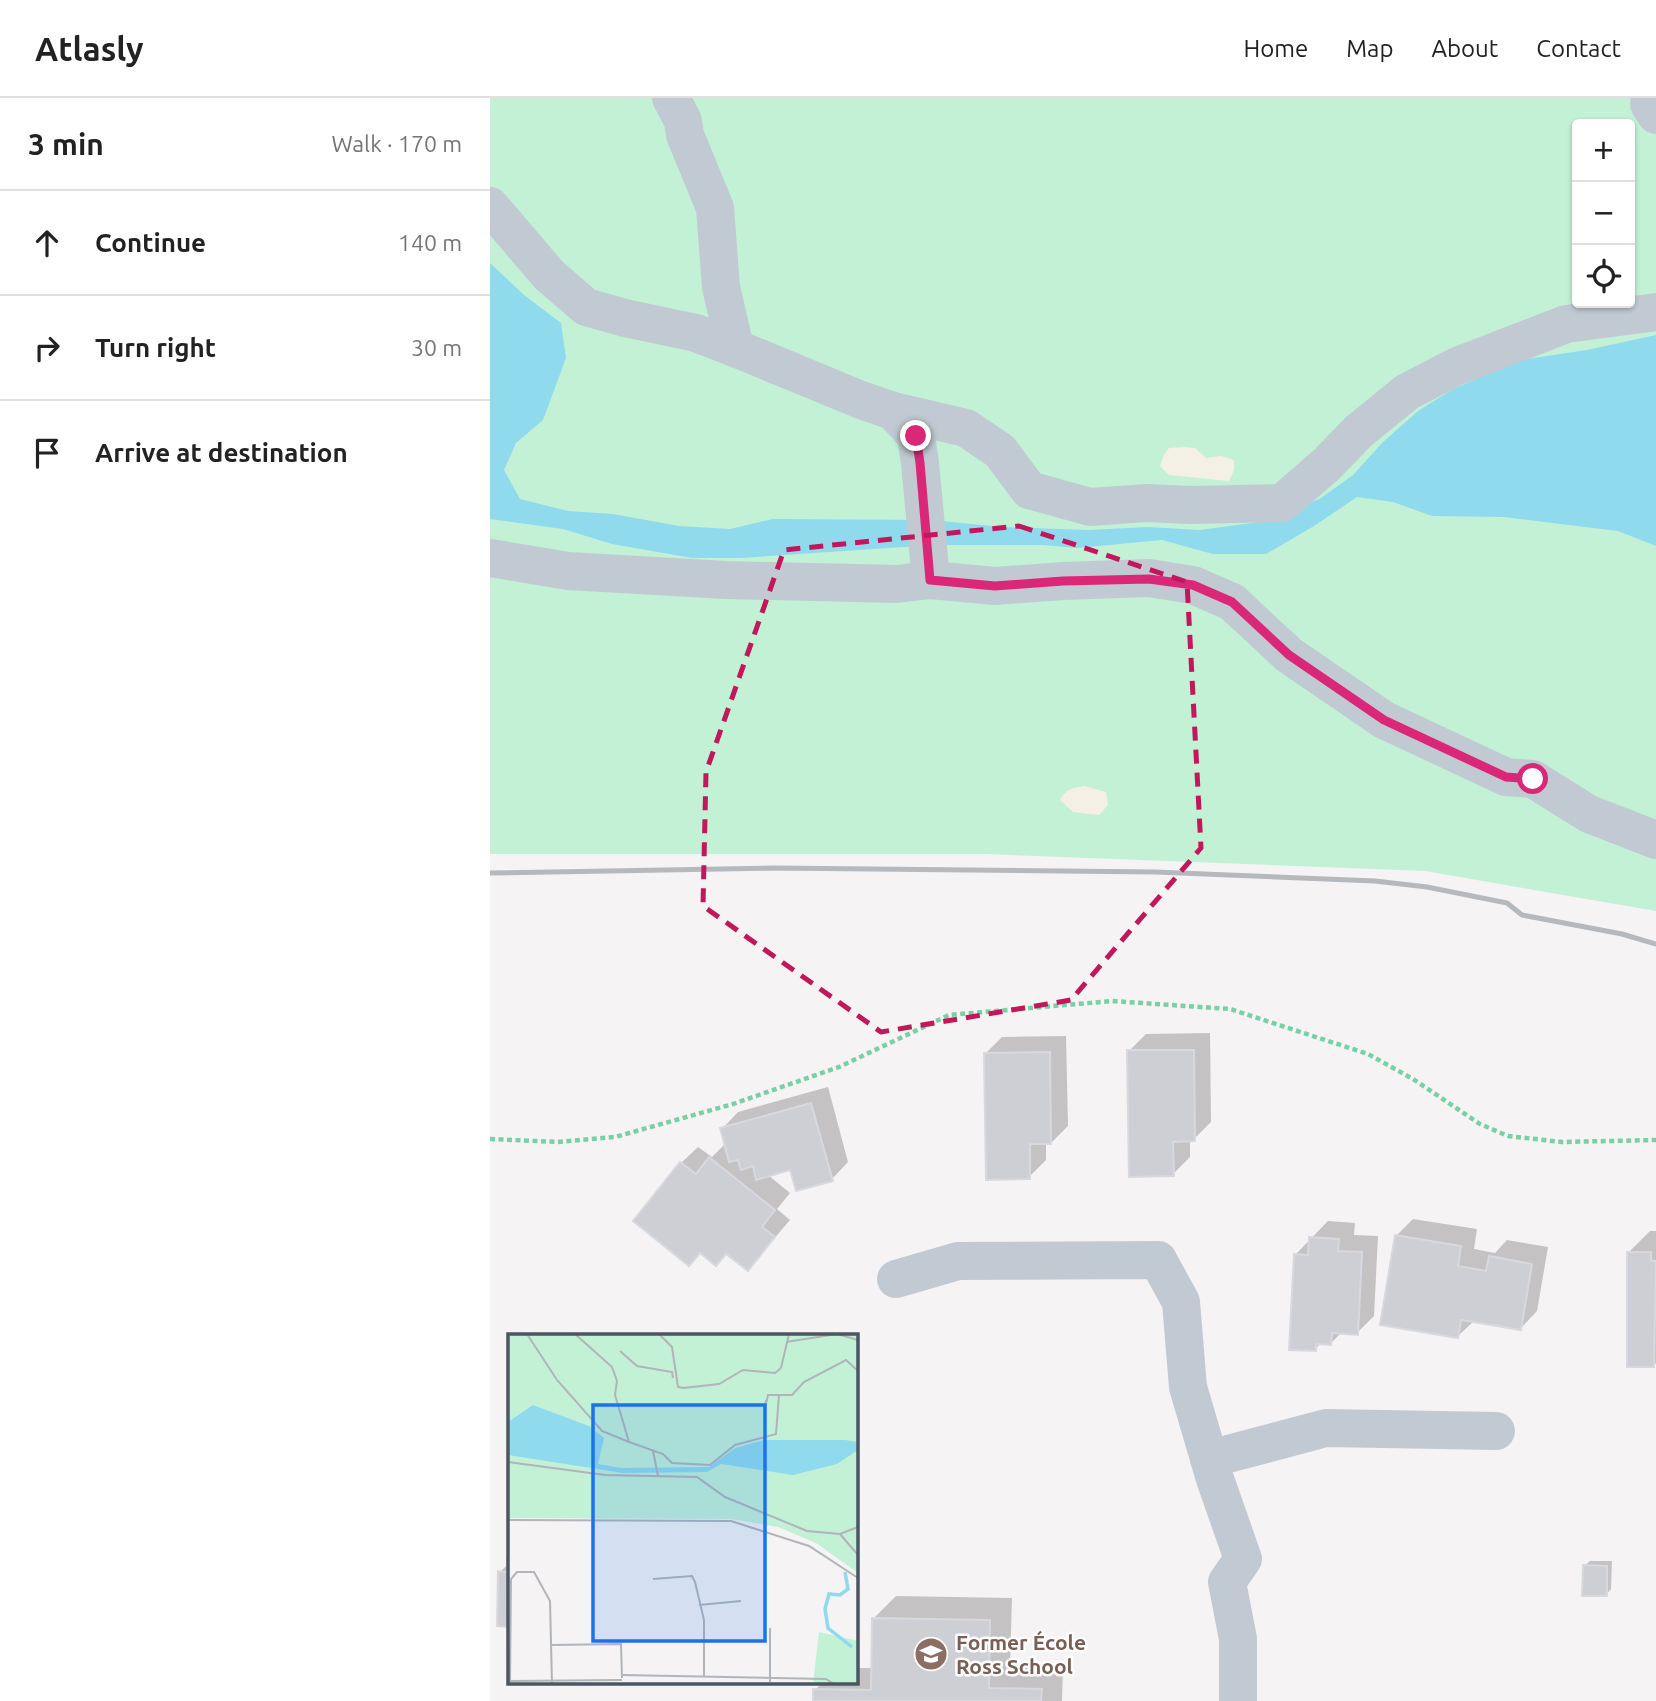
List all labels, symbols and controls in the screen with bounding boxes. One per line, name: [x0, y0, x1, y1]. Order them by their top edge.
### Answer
text: Atlasly: [35, 30, 144, 67]
text: Home: [1243, 35, 1308, 62]
text: Map: [1346, 35, 1393, 62]
text: About: [1431, 35, 1498, 62]
text: Contact: [1536, 35, 1621, 62]
map controls: [1572, 119, 1635, 308]
button: +: [1572, 119, 1635, 182]
text: 3 min: [28, 127, 104, 161]
text: Walk · 170 m: [331, 131, 462, 156]
button: −: [1572, 182, 1635, 245]
icon: ahead: [28, 224, 66, 262]
text: Continue: [95, 228, 206, 257]
text: 140 m: [398, 230, 462, 255]
button: locate: [1572, 245, 1635, 308]
icon: right: [28, 329, 66, 367]
text: Turn right: [95, 333, 216, 362]
text: 30 m: [411, 335, 462, 360]
route end: [900, 420, 931, 451]
icon: arrive: [28, 434, 66, 472]
text: Arrive at destination: [95, 438, 348, 467]
route start: [1517, 763, 1548, 794]
inset map: [508, 1334, 858, 1684]
place label: Former École Ross School: [956, 1630, 1086, 1678]
school or university icon: Former École Ross School: [912, 1635, 950, 1673]

